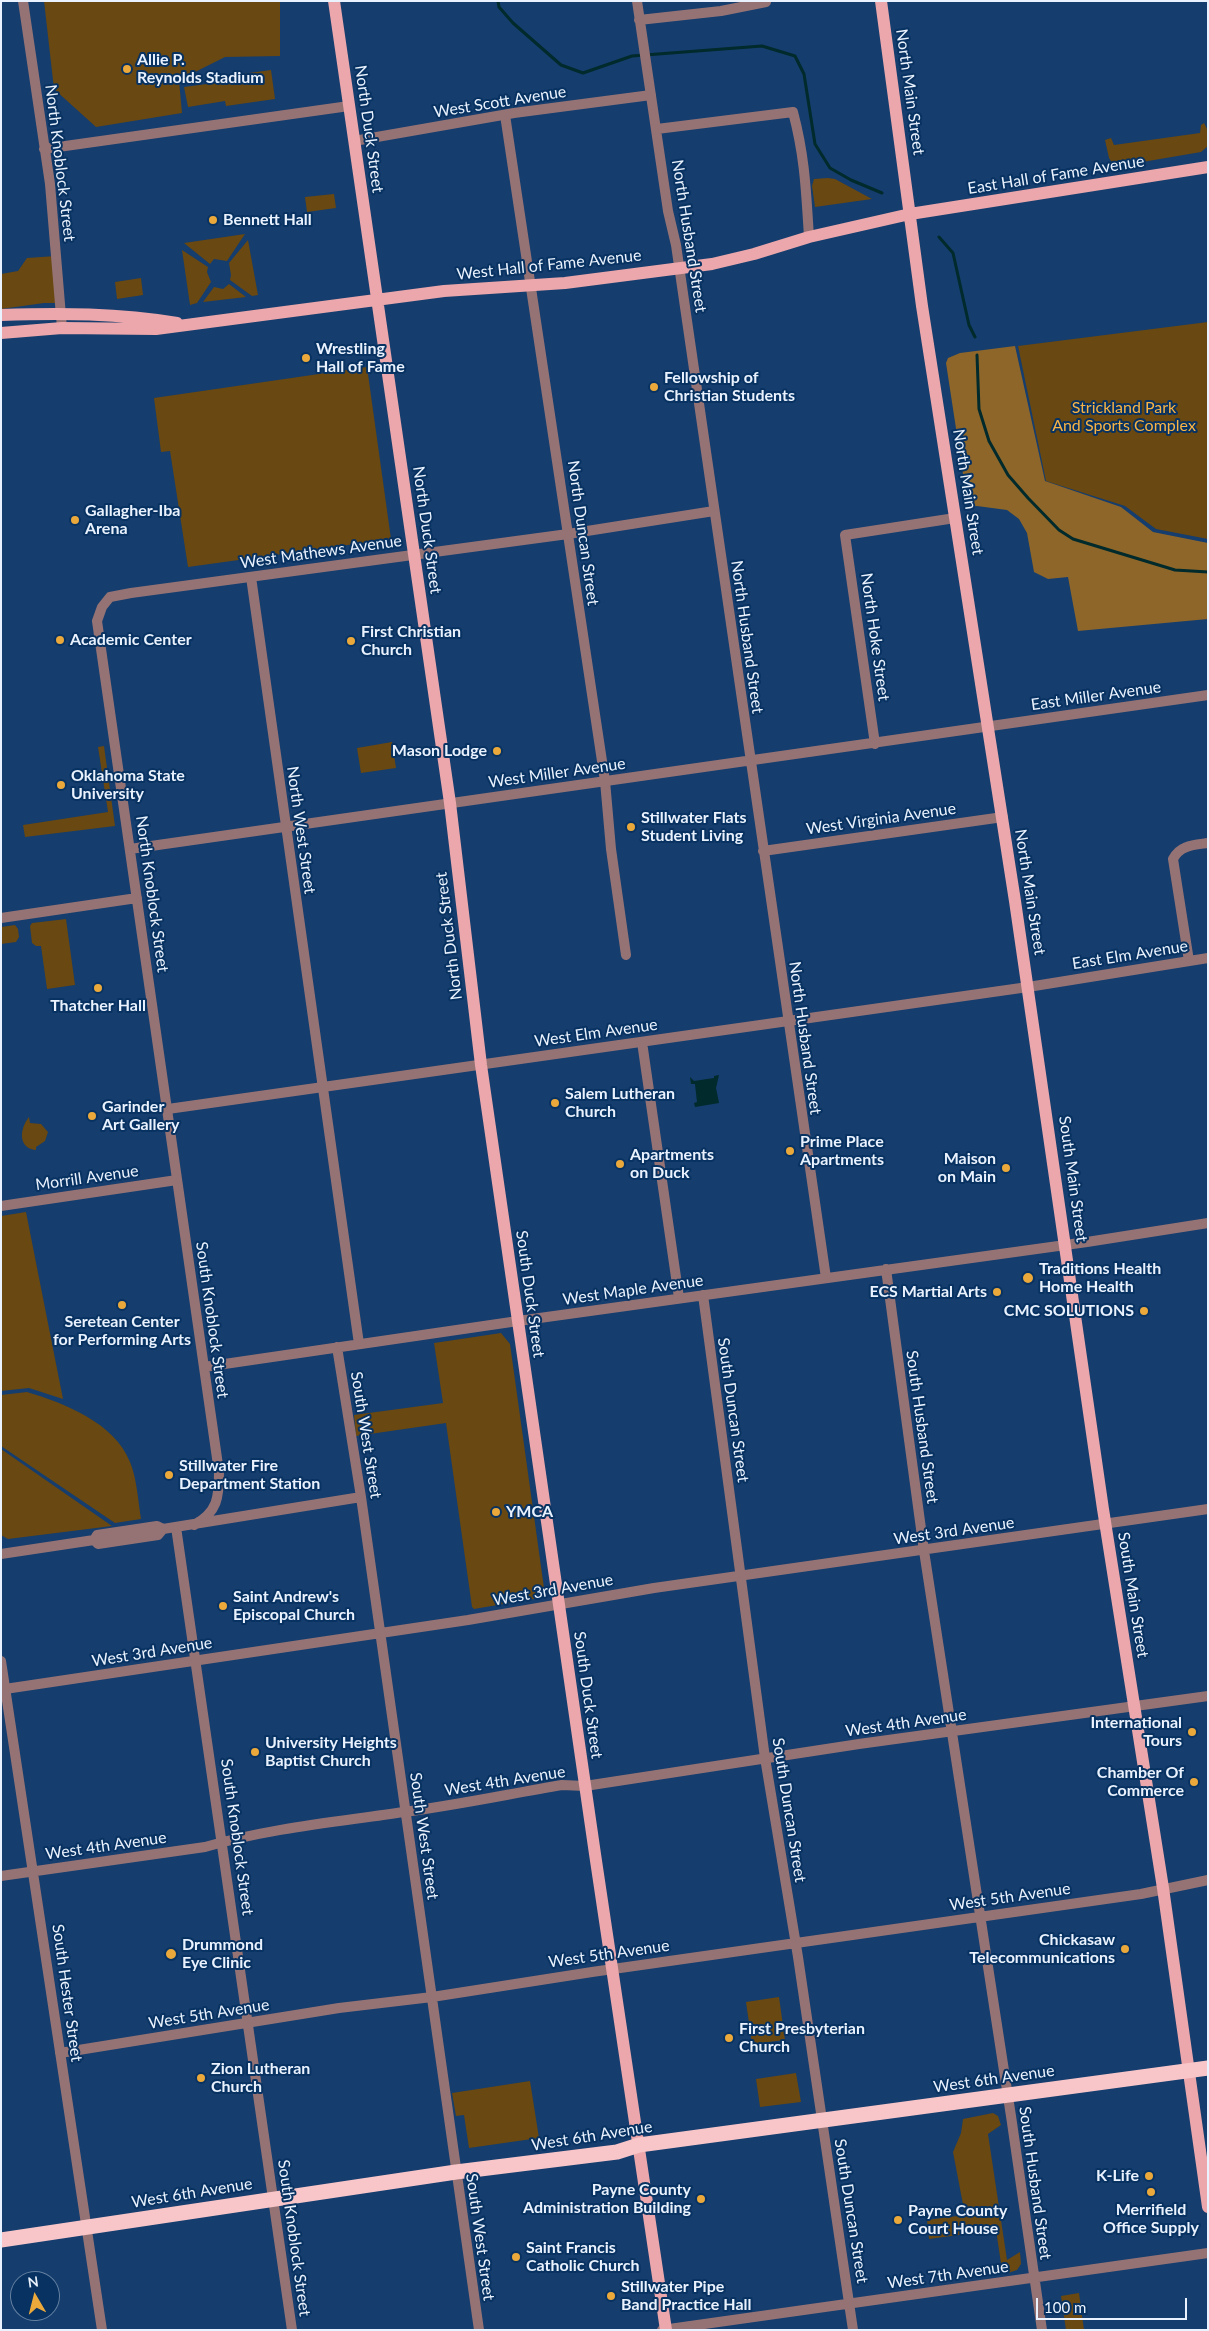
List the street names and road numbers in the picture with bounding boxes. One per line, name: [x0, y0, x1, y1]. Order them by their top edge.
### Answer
street label: North Main Street: [892, 28, 928, 156]
street label: North Duck Street: [351, 64, 387, 194]
street label: West Scott Avenue: [432, 82, 568, 122]
street label: North Knoblock Street: [41, 83, 79, 243]
street label: East Hall of Fame Avenue: [966, 152, 1146, 198]
street label: North Husband Street: [667, 158, 711, 314]
street label: West Hall of Fame Avenue: [456, 246, 642, 284]
street label: North Main Street: [949, 428, 987, 556]
street label: North Duncan Street: [563, 459, 603, 607]
street label: North Duck Street: [409, 465, 445, 595]
street label: West Mathews Avenue: [239, 531, 403, 573]
street label: North Husband Street: [727, 559, 767, 715]
street label: North Hoke Street: [857, 572, 893, 702]
street label: East Miller Avenue: [1030, 677, 1162, 715]
street label: West Miller Avenue: [487, 754, 627, 792]
street label: North West Street: [283, 765, 319, 895]
street label: West Virginia Avenue: [805, 799, 957, 839]
street label: North Knoblock Street: [131, 814, 173, 974]
street label: North Main Street: [1011, 828, 1049, 956]
street label: North Duck Street: [432, 871, 466, 1001]
street label: East Elm Avenue: [1071, 936, 1189, 974]
street label: North Husband Street: [785, 960, 825, 1116]
street label: West Elm Avenue: [533, 1015, 659, 1051]
street label: South Main Street: [1055, 1115, 1091, 1243]
street label: Morrill Avenue: [34, 1161, 140, 1195]
street label: South Duck Street: [512, 1229, 548, 1359]
street label: South Knoblock Street: [192, 1241, 232, 1399]
street label: West Maple Avenue: [562, 1271, 704, 1309]
street label: South Duncan Street: [713, 1336, 753, 1484]
street label: South Husband Street: [902, 1349, 942, 1505]
street label: South West Street: [346, 1370, 386, 1500]
street label: West 3rd Avenue: [892, 1513, 1016, 1549]
street label: South Main Street: [1114, 1531, 1152, 1659]
street label: West 3rd Avenue: [491, 1570, 615, 1610]
street label: South Duck Street: [570, 1630, 606, 1760]
street label: West 3rd Avenue: [90, 1633, 214, 1671]
street label: West 4th Avenue: [844, 1705, 968, 1741]
street label: South Duncan Street: [768, 1736, 810, 1884]
street label: South Knoblock Street: [217, 1758, 257, 1916]
street label: West 4th Avenue: [443, 1762, 567, 1800]
street label: South West Street: [406, 1771, 442, 1901]
street label: West 4th Avenue: [44, 1828, 168, 1864]
street label: West 5th Avenue: [948, 1879, 1072, 1915]
street label: South Hester Street: [48, 1923, 86, 2063]
street label: West 5th Avenue: [547, 1936, 671, 1972]
street label: West 5th Avenue: [147, 1995, 271, 2033]
street label: West 6th Avenue: [932, 2061, 1056, 2097]
street label: South Husband Street: [1015, 2105, 1055, 2261]
street label: West 6th Avenue: [530, 2117, 654, 2155]
street label: South Duncan Street: [830, 2137, 872, 2285]
street label: South Knoblock Street: [274, 2159, 314, 2317]
street label: South West Street: [462, 2172, 498, 2302]
street label: West 6th Avenue: [130, 2174, 254, 2212]
street label: West 7th Avenue: [886, 2257, 1010, 2293]

